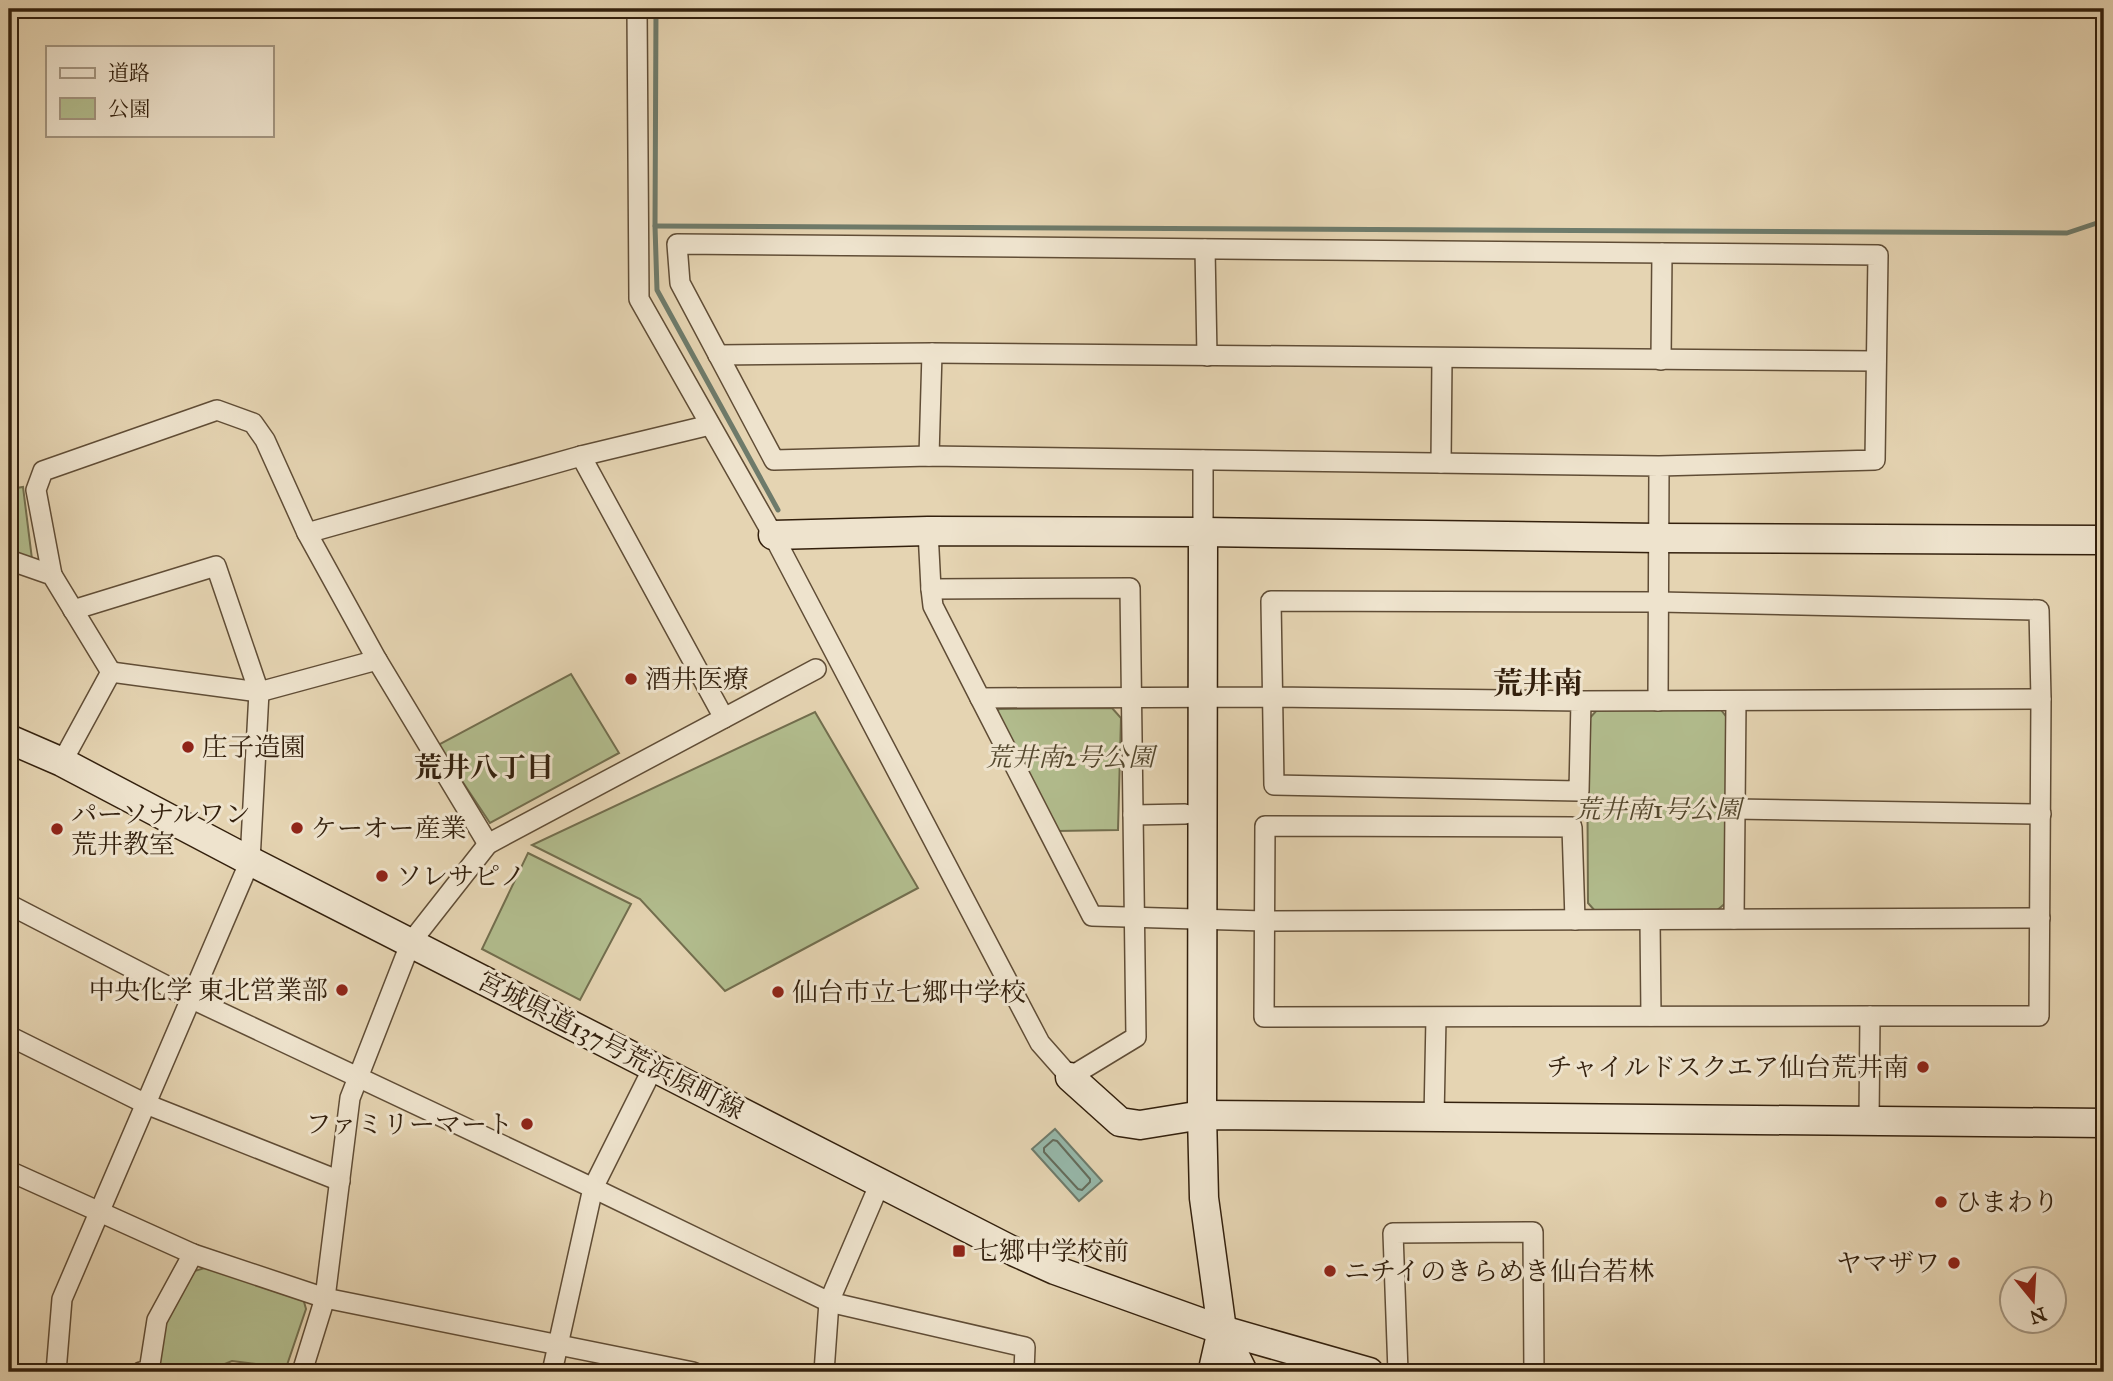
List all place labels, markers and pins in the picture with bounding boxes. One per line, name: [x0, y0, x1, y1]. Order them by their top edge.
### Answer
place label: 酒井医療: [645, 663, 749, 695]
marker: 酒井医療: [623, 671, 639, 687]
place label: 庄子造園: [202, 731, 306, 763]
marker: 庄子造園: [180, 739, 196, 755]
place label: パーソナルワン 荒井教室: [71, 798, 251, 860]
place label: ケーオー産業: [311, 812, 466, 844]
marker: ケーオー産業: [289, 820, 305, 836]
marker: パーソナルワン 荒井教室: [49, 821, 65, 837]
place label: ソレサピノ: [396, 860, 526, 892]
marker: ソレサピノ: [374, 868, 390, 884]
place label: 中央化学 東北営業部: [88, 974, 328, 1006]
place label: 仙台市立七郷中学校: [792, 976, 1026, 1008]
marker: 中央化学 東北営業部: [334, 982, 350, 998]
marker: 仙台市立七郷中学校: [770, 984, 786, 1000]
place label: チャイルドスクエア仙台荒井南: [1547, 1051, 1909, 1083]
marker: チャイルドスクエア仙台荒井南: [1915, 1059, 1931, 1075]
place label: ファミリーマート: [306, 1108, 513, 1140]
marker: ファミリーマート: [519, 1116, 535, 1132]
place label: ひまわり: [1955, 1186, 2059, 1218]
marker: ひまわり: [1933, 1194, 1949, 1210]
place label: 七郷中学校前: [973, 1235, 1129, 1267]
marker: 七郷中学校前: [951, 1243, 967, 1259]
place label: ヤマザワ: [1836, 1247, 1940, 1279]
place label: ニチイのきらめき仙台若林: [1344, 1255, 1654, 1287]
marker: ヤマザワ: [1946, 1255, 1962, 1271]
marker: ニチイのきらめき仙台若林: [1322, 1263, 1338, 1279]

